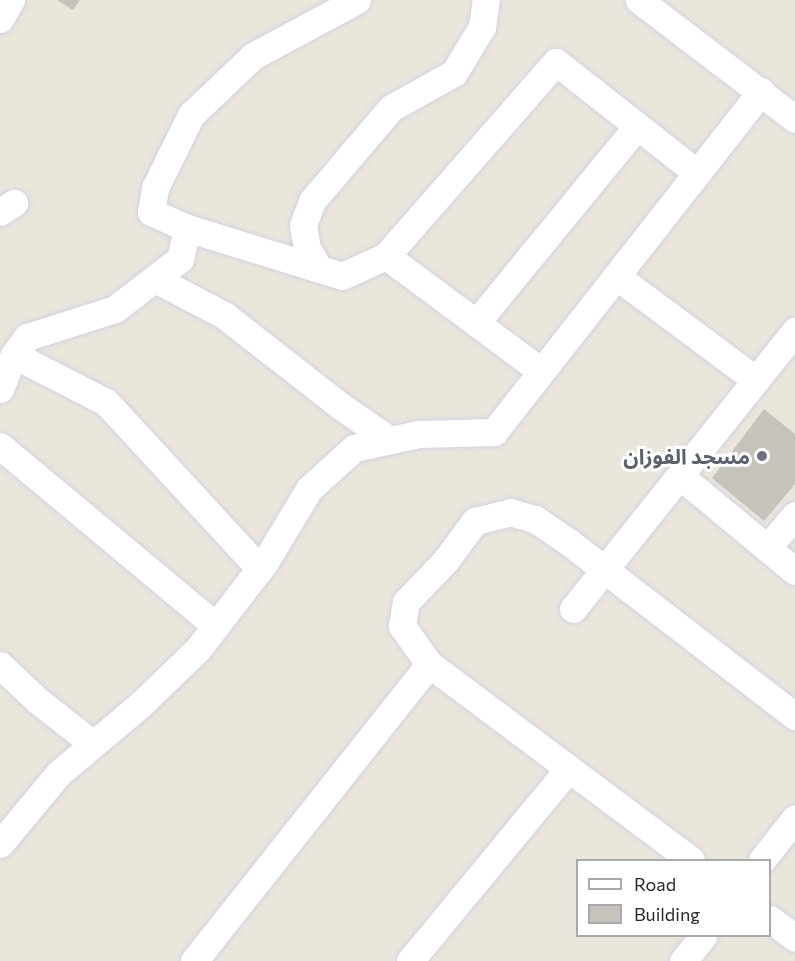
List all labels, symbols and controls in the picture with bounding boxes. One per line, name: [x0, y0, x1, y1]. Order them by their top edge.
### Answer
place label: مسجد الفوزان: [623, 443, 750, 469]
marker: مسجد الفوزان: [755, 449, 769, 463]
legend: [576, 859, 771, 937]
text: Road: [634, 873, 676, 895]
text: Building: [634, 903, 700, 925]

